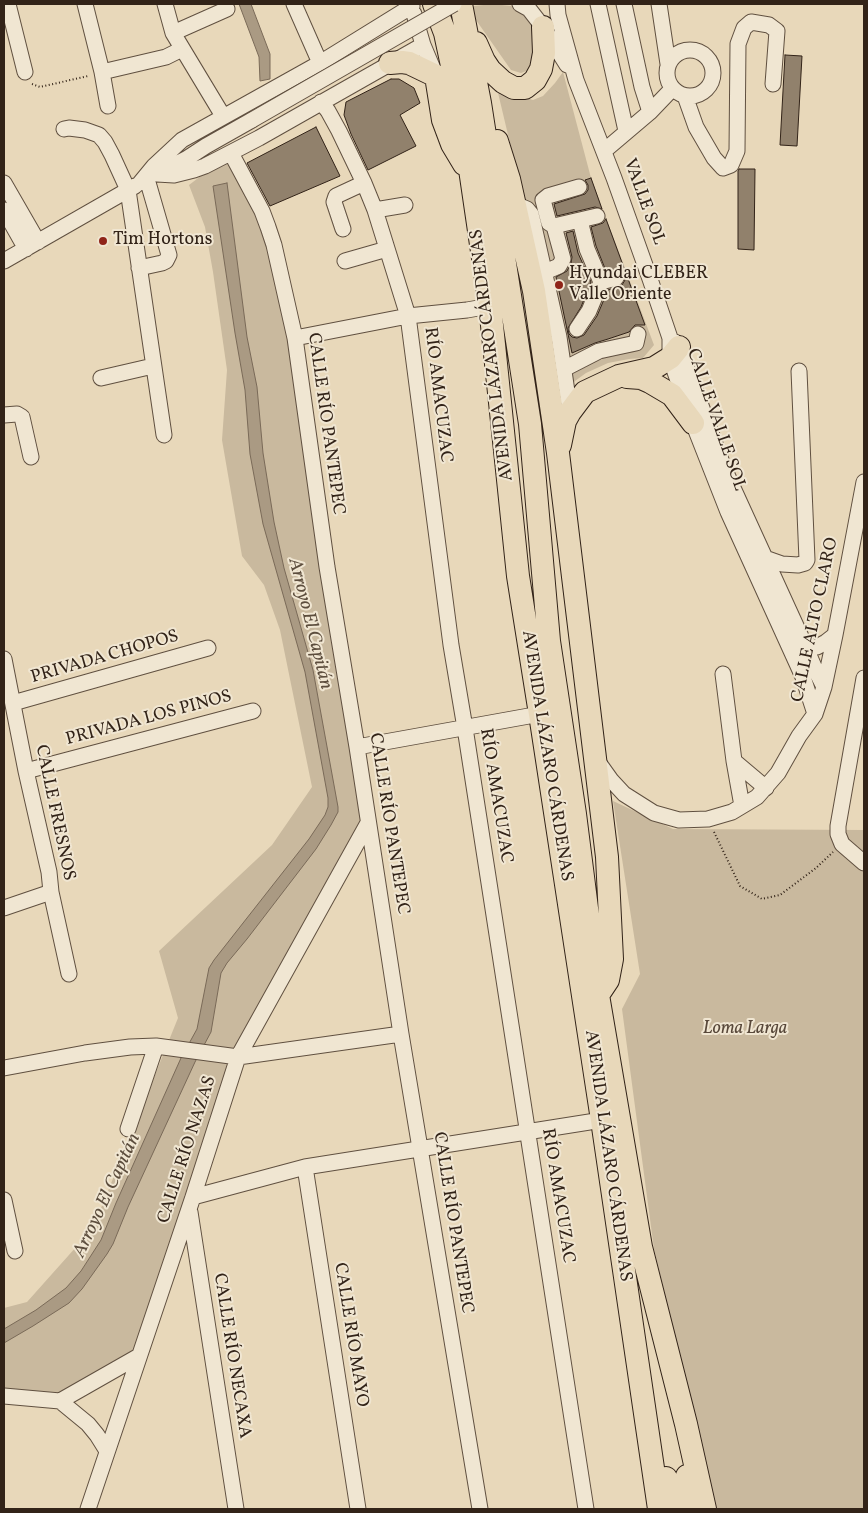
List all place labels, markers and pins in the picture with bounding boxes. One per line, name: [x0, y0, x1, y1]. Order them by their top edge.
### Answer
place label: Tim Hortons: [113, 230, 212, 252]
marker: Tim Hortons: [97, 235, 109, 247]
place label: Hyundai CLEBER Valle Oriente: [569, 264, 708, 306]
marker: Hyundai CLEBER Valle Oriente: [553, 279, 565, 291]

